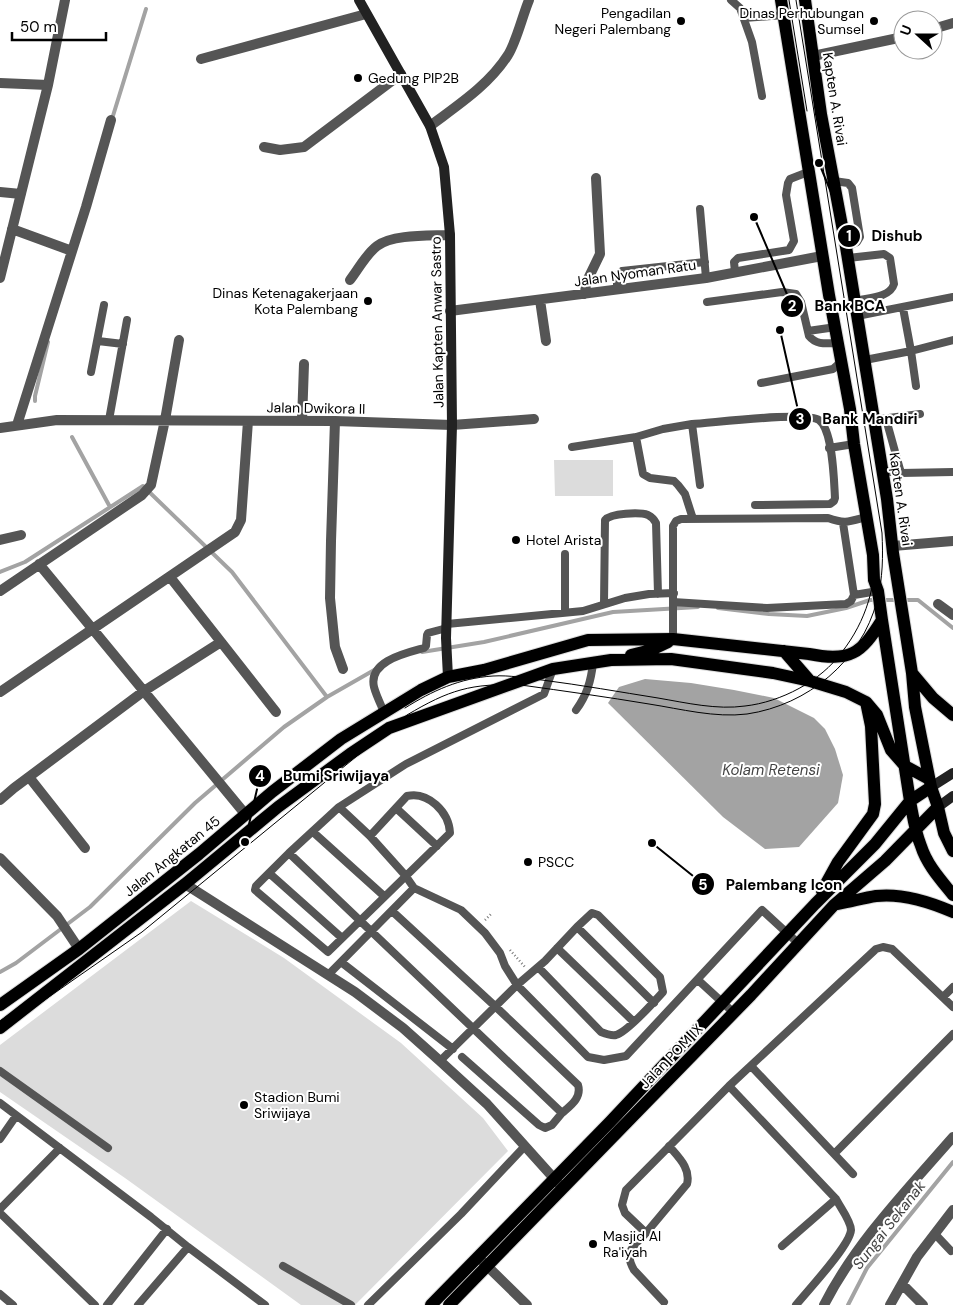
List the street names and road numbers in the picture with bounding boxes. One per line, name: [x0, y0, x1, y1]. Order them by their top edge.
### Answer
street label: Kapten A. Rivai: [819, 51, 851, 147]
street label: Jalan Kapten Anwar Sastro: [427, 236, 447, 408]
street label: Jalan Nyoman Ratu: [573, 256, 697, 290]
street label: Jalan Dwikora II: [266, 398, 366, 418]
street label: Kapten A. Rivai: [886, 451, 916, 547]
street label: Jalan Angkatan 45: [120, 812, 224, 900]
street label: Jalan POM IX: [636, 1020, 706, 1092]

